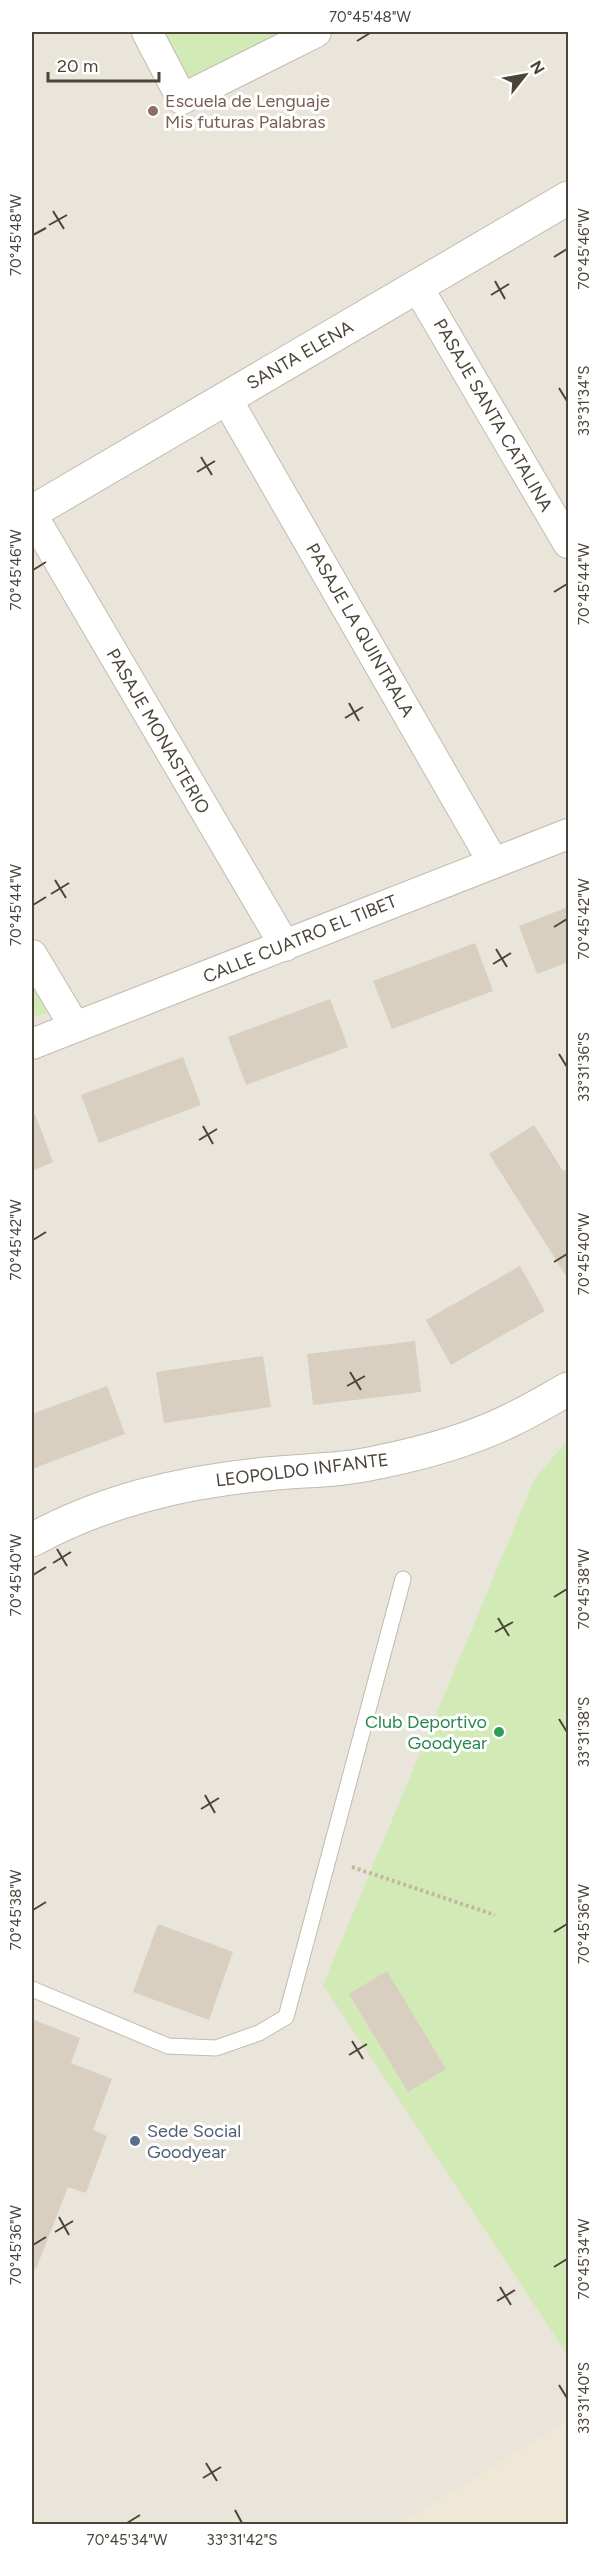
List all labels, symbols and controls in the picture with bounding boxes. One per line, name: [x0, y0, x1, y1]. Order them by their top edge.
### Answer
text: 70°45'48"W: [329, 8, 412, 26]
scale bar: [48, 45, 159, 83]
north arrow: [495, 45, 555, 105]
text: 20 m: [57, 55, 98, 77]
text: N: [526, 57, 549, 78]
place label: Escuela de Lenguaje Mis futuras Palabras: [165, 90, 330, 133]
marker: Escuela de Lenguaje Mis futuras Palabras: [146, 104, 160, 118]
text: 70°45'48"W: [7, 193, 25, 276]
text: 70°45'46"W: [575, 208, 593, 290]
street label: PASAJE SANTA CATALINA: [429, 315, 557, 515]
street label: SANTA ELENA: [243, 316, 357, 394]
text: 33°31'34"S: [575, 366, 593, 436]
text: 70°45'46"W: [7, 529, 25, 611]
street label: PASAJE LA QUINTRALA: [301, 539, 419, 721]
text: 70°45'44"W: [575, 542, 593, 625]
street label: PASAJE MONASTERIO: [102, 644, 214, 818]
text: 70°45'44"W: [7, 863, 25, 946]
text: 70°45'42"W: [575, 878, 593, 960]
street label: CALLE CUATRO EL TIBET: [200, 890, 400, 988]
text: 33°31'36"S: [575, 1032, 593, 1102]
text: 70°45'42"W: [7, 1199, 25, 1281]
text: 70°45'40"W: [575, 1212, 593, 1295]
street label: LEOPOLDO INFANTE: [214, 1448, 390, 1492]
text: 70°45'40"W: [7, 1533, 25, 1616]
text: 70°45'38"W: [575, 1548, 593, 1629]
text: 33°31'38"S: [575, 1697, 593, 1767]
place label: Club Deportivo Goodyear: [365, 1711, 487, 1754]
marker: Club Deportivo Goodyear: [492, 1725, 506, 1739]
text: 70°45'38"W: [7, 1869, 25, 1950]
text: 70°45'36"W: [575, 1883, 593, 1964]
place label: Sede Social Goodyear: [147, 2120, 241, 2163]
marker: Sede Social Goodyear: [128, 2134, 142, 2148]
text: 70°45'36"W: [7, 2204, 25, 2285]
text: 70°45'34"W: [575, 2218, 593, 2299]
text: 33°31'40"S: [575, 2362, 593, 2434]
text: 70°45'34"W: [87, 2531, 168, 2549]
text: 33°31'42"S: [207, 2531, 277, 2549]

